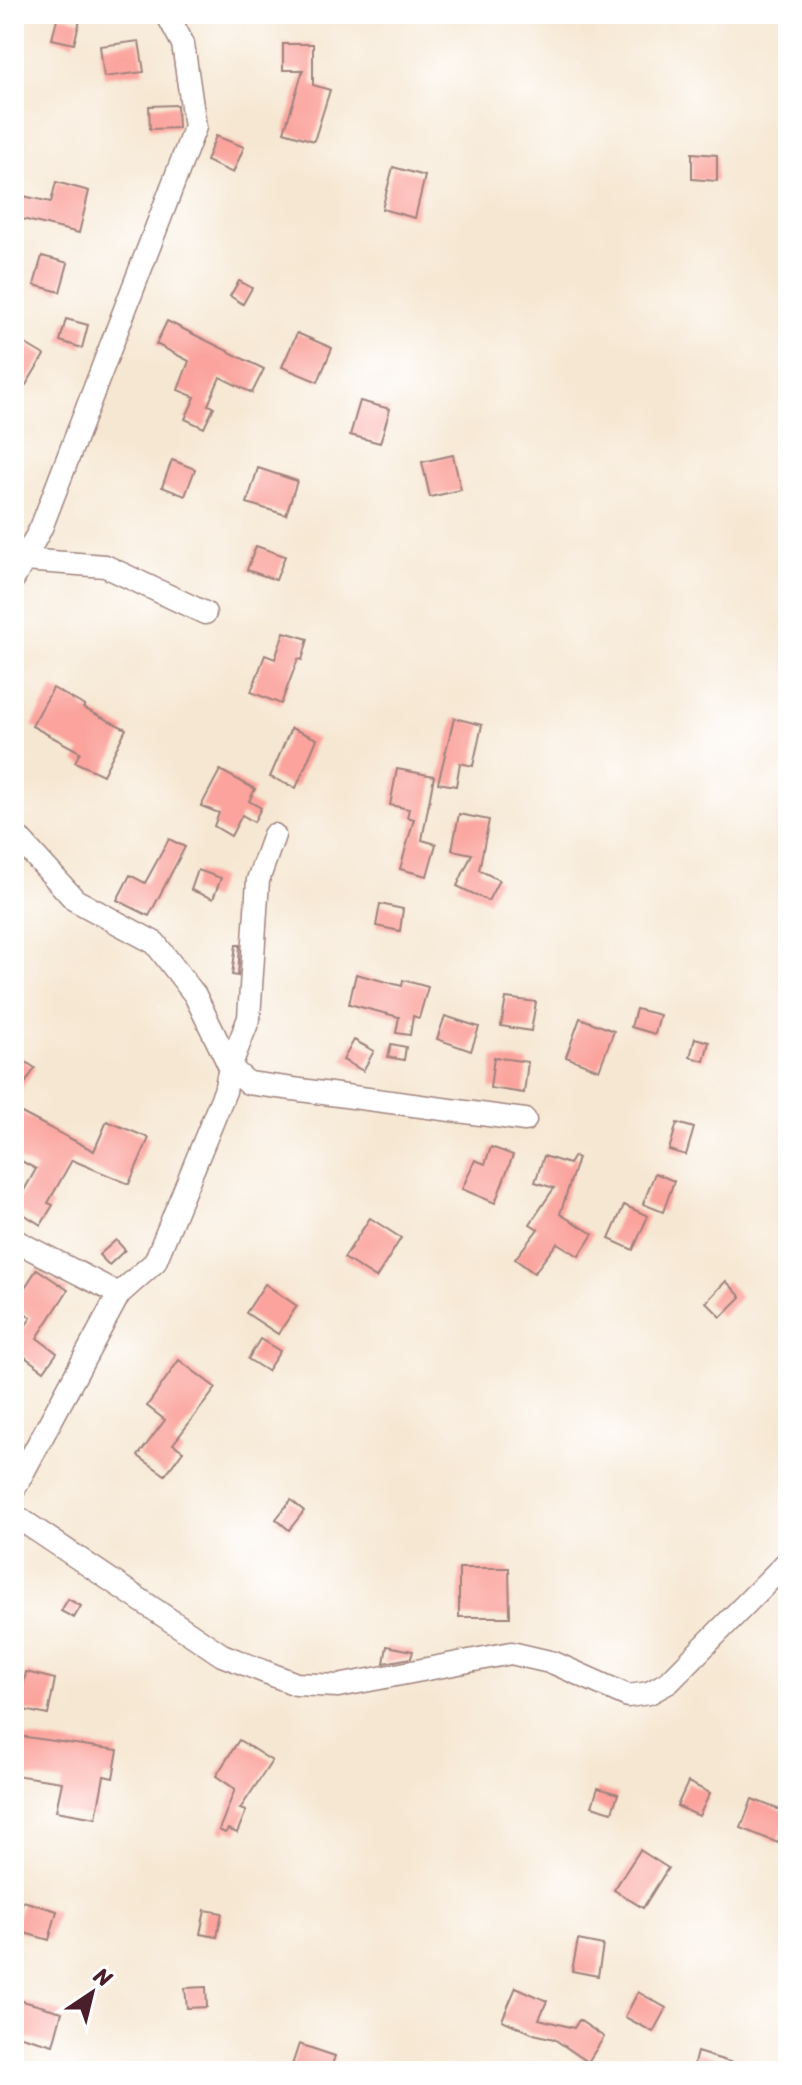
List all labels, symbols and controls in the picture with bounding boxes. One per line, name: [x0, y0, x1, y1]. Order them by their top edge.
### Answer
north arrow: [52, 1953, 132, 2033]
text: N: [85, 1956, 121, 1998]

